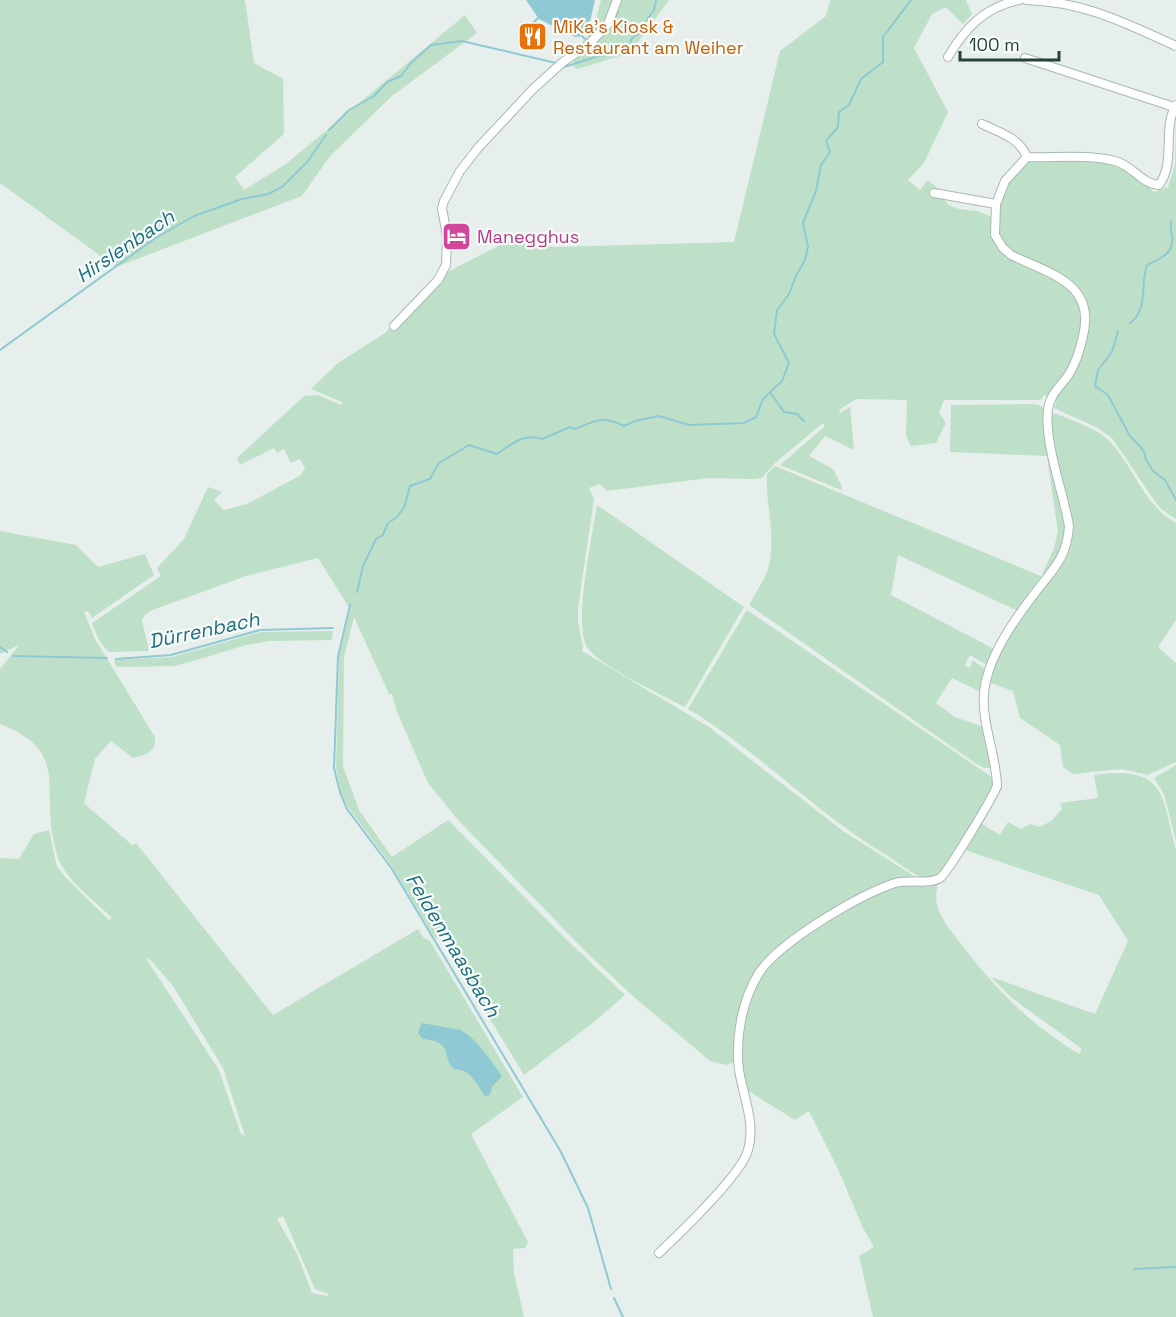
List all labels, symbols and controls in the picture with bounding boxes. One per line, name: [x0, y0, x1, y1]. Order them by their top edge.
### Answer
place label: MiKa's Kiosk & Restaurant am Weiher: [553, 15, 744, 59]
restaurant icon: MiKa's Kiosk & Restaurant am Weiher: [516, 21, 548, 53]
scale bar: [960, 24, 1059, 62]
text: 100 m: [969, 33, 1020, 56]
water label: Hirslenbach: [71, 203, 180, 288]
hotel icon: Manegghus: [440, 221, 472, 253]
place label: Manegghus: [477, 225, 579, 248]
water label: Dürrenbach: [146, 605, 263, 654]
water label: Feldenmaasbach: [400, 868, 507, 1022]

